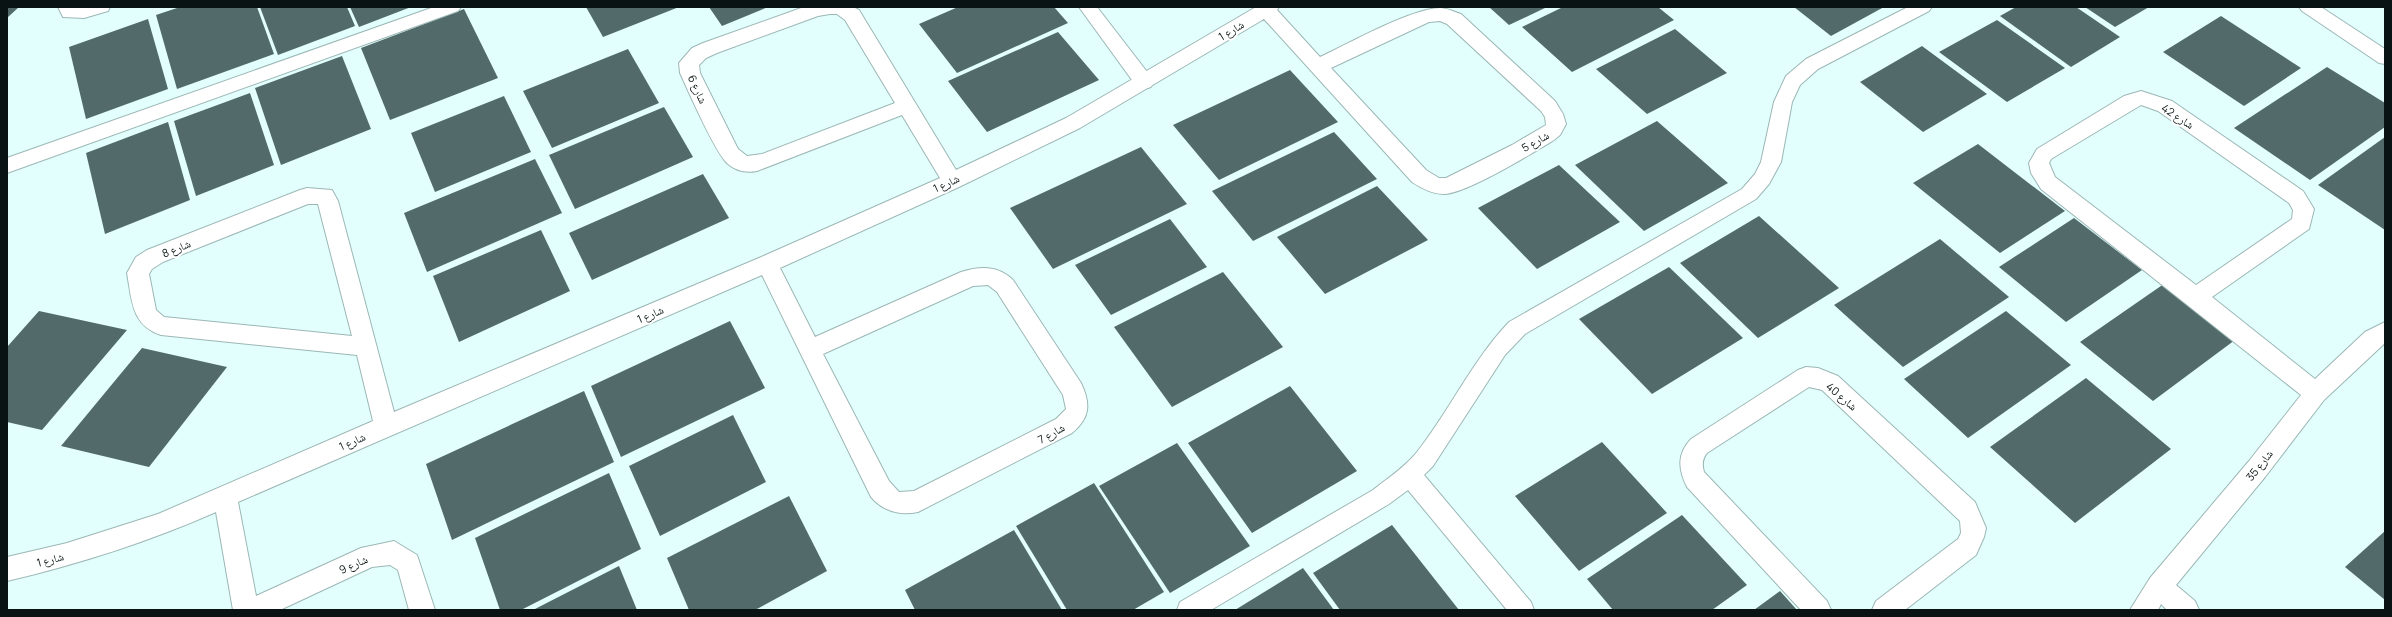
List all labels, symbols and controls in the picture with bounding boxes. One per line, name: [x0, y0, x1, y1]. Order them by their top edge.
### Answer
street label: شارع 1: [1215, 17, 1247, 43]
street label: شارع 6: [685, 72, 711, 106]
street label: شارع 42: [2159, 100, 2197, 132]
street label: شارع 5: [1518, 127, 1552, 155]
street label: شارع 1: [930, 170, 962, 196]
street label: شارع 8: [160, 236, 192, 260]
street label: شارع 1: [634, 302, 666, 326]
street label: شارع 40: [1823, 379, 1861, 413]
street label: شارع 7: [1035, 419, 1067, 447]
street label: شارع 1: [336, 429, 368, 453]
street label: شارع 35: [2242, 446, 2276, 484]
street label: شارع 1: [35, 548, 65, 570]
street label: شارع 9: [336, 551, 370, 577]

